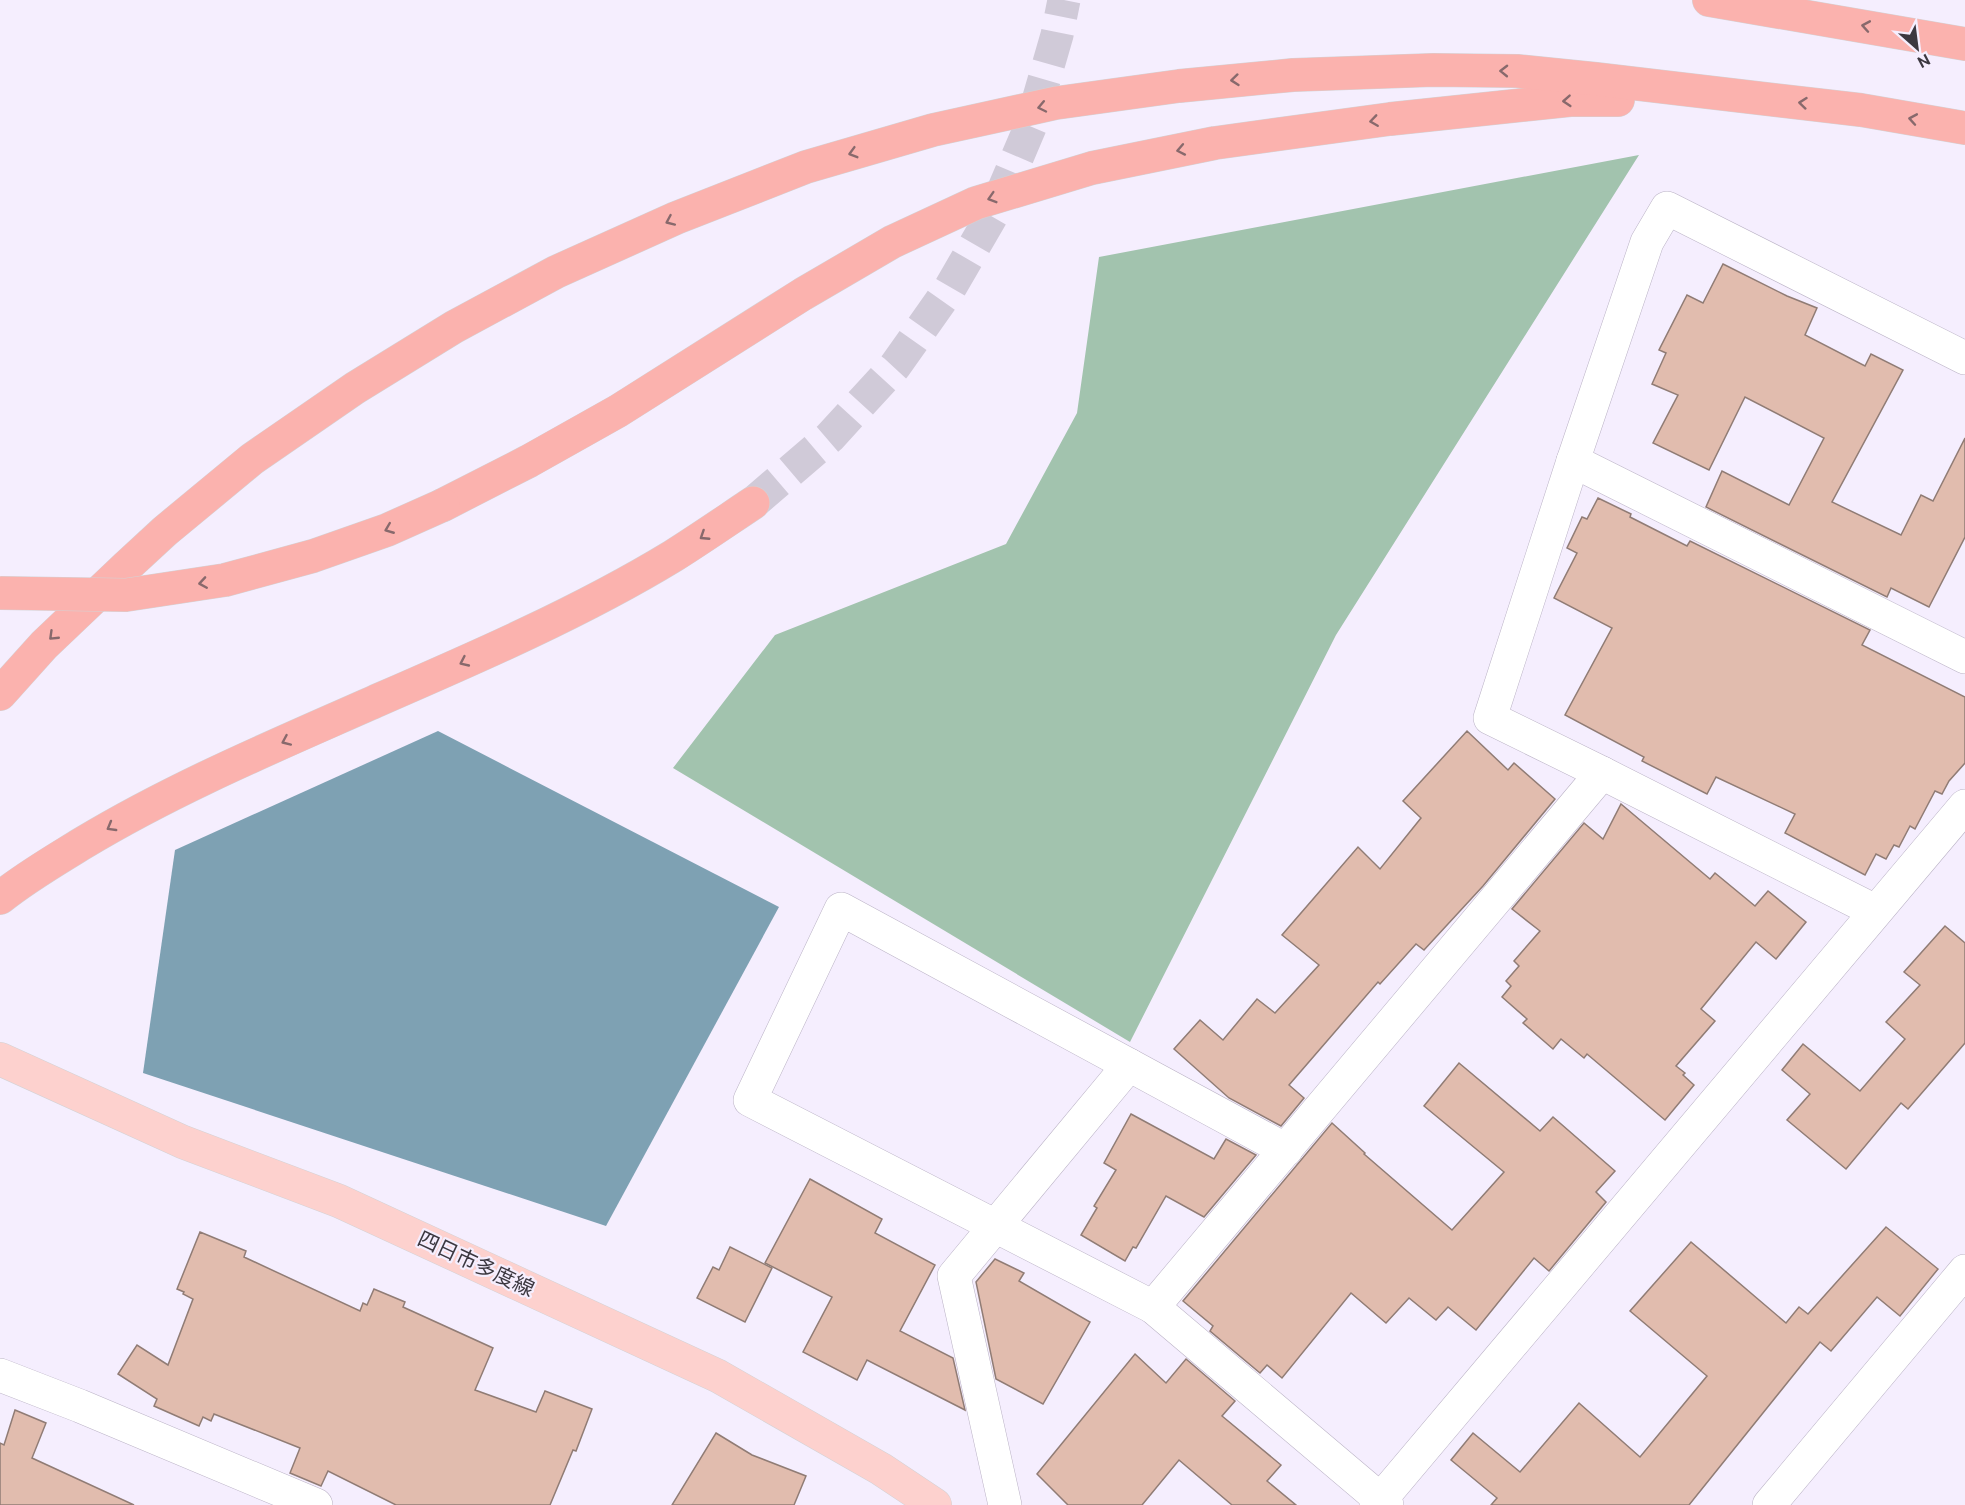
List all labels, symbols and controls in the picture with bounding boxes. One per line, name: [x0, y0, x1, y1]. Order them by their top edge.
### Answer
north arrow: [1887, 18, 1947, 78]
one-way arrow: [1861, 21, 1871, 33]
text: N: [1915, 50, 1934, 72]
one-way arrow: [1500, 65, 1509, 77]
one-way arrow: [1231, 73, 1240, 86]
one-way arrow: [1563, 94, 1572, 107]
one-way arrow: [1798, 98, 1807, 110]
one-way arrow: [1037, 99, 1047, 112]
one-way arrow: [1908, 113, 1918, 126]
one-way arrow: [1369, 115, 1378, 127]
one-way arrow: [1176, 143, 1186, 156]
one-way arrow: [848, 146, 859, 158]
one-way arrow: [987, 191, 998, 204]
one-way arrow: [665, 214, 676, 226]
one-way arrow: [385, 522, 396, 534]
one-way arrow: [700, 528, 710, 540]
one-way arrow: [198, 577, 207, 589]
one-way arrow: [50, 629, 61, 640]
one-way arrow: [459, 654, 470, 666]
one-way arrow: [281, 734, 292, 746]
one-way arrow: [107, 819, 117, 831]
street label: 四日市多度線: [414, 1226, 539, 1301]

